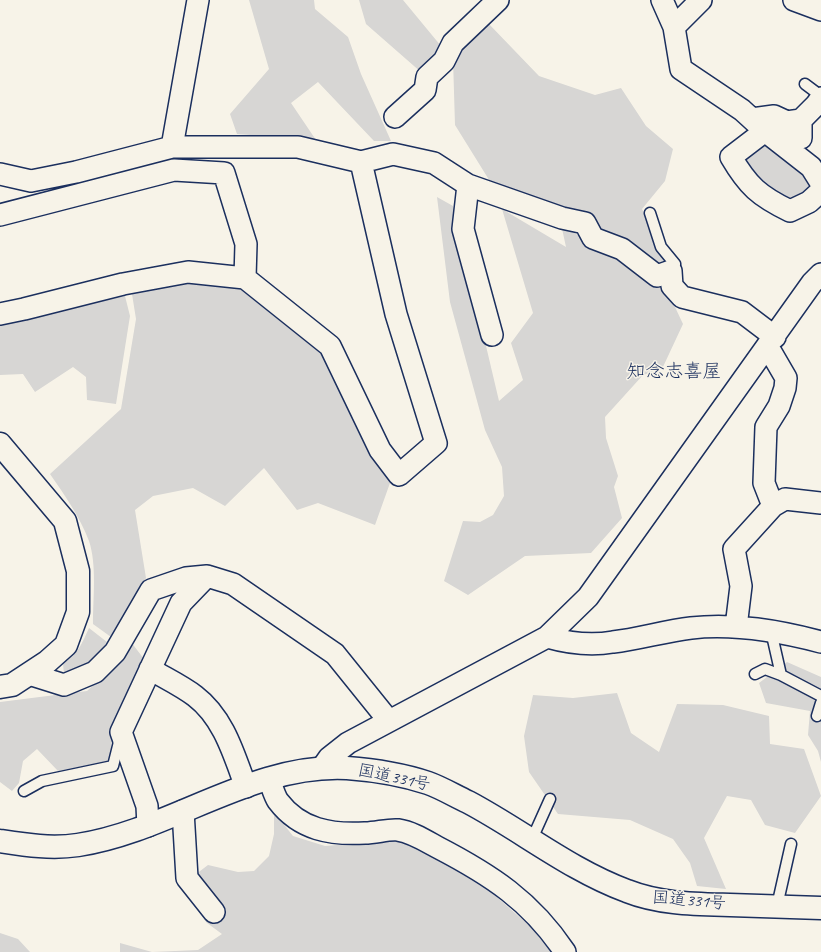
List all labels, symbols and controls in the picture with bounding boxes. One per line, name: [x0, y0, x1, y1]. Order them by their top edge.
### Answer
district label: 知念志喜屋: [627, 361, 721, 383]
street label: 国道331号: [356, 760, 432, 796]
street label: 国道331号: [651, 888, 727, 914]

